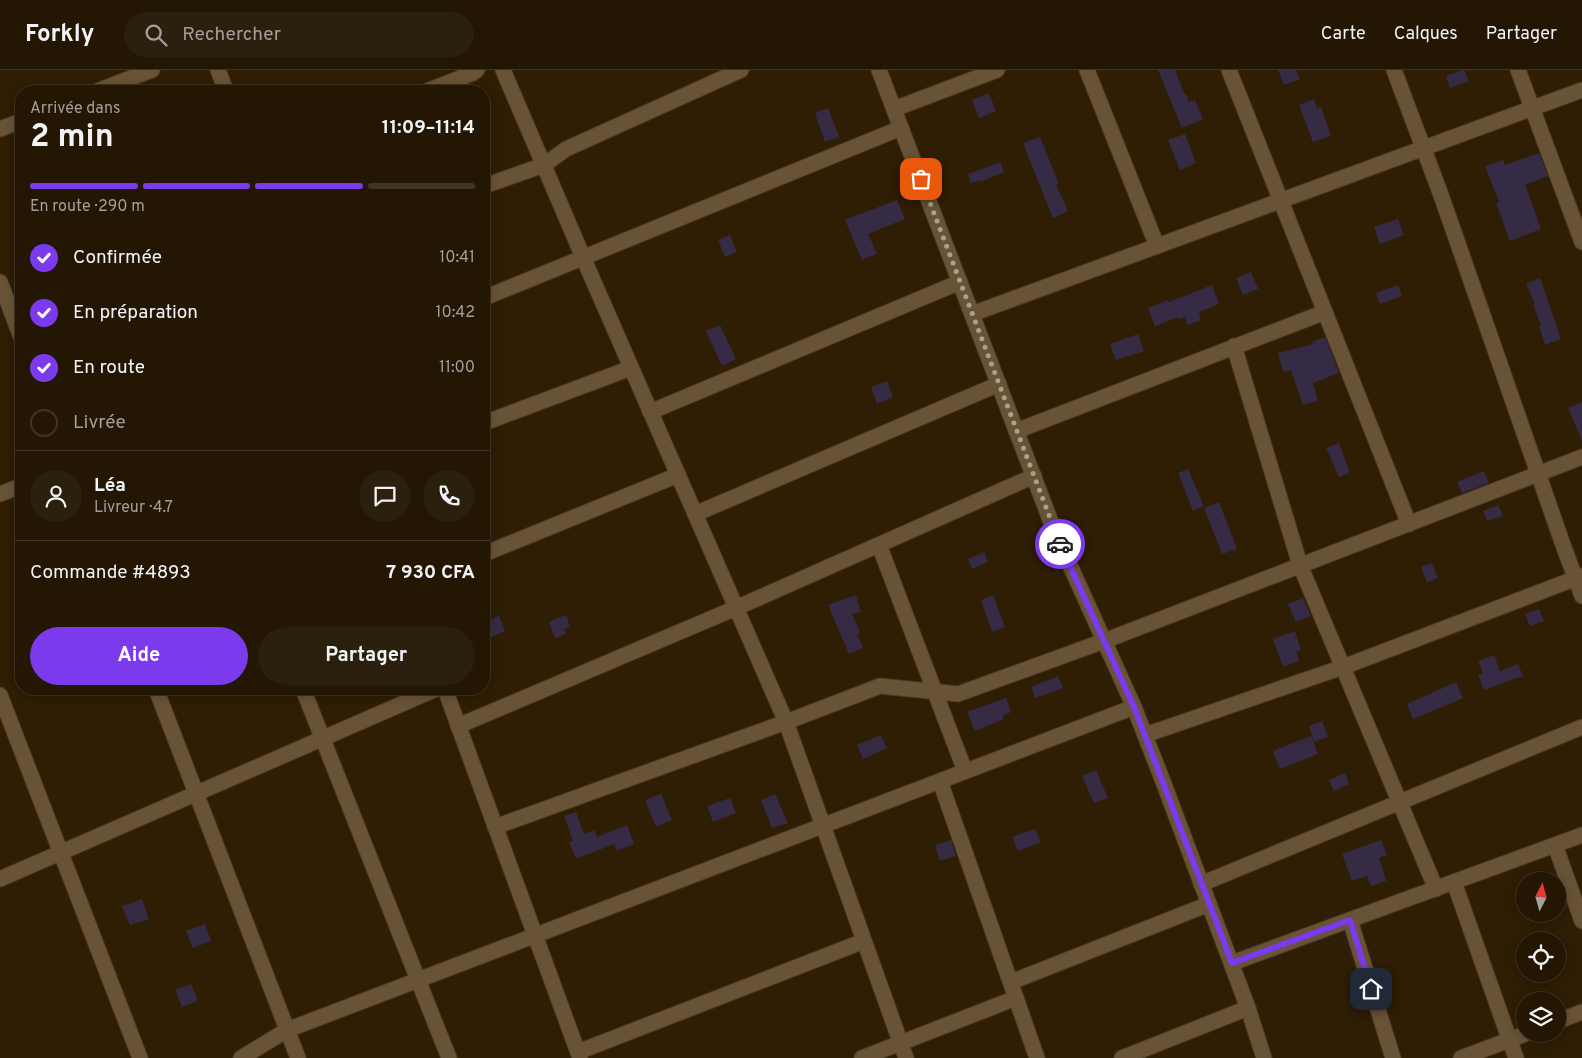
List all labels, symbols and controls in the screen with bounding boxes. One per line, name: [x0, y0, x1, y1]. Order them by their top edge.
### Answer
search box: [124, 12, 474, 57]
text: Forkly: [25, 20, 94, 50]
icon: search: [142, 21, 170, 49]
text: Rechercher: [182, 23, 281, 47]
text: Carte: [1321, 23, 1366, 46]
text: Calques: [1394, 23, 1458, 46]
text: Partager: [1486, 23, 1557, 46]
text: Arrivée dans: [30, 99, 120, 119]
text: 11:09–11:14: [382, 116, 475, 140]
text: 2 min: [30, 118, 114, 158]
pin: [900, 158, 942, 200]
icon: bag: [907, 165, 935, 193]
text: En route · 290 m: [30, 197, 145, 217]
icon: check: [30, 244, 58, 272]
text: Confirmée: [73, 246, 162, 270]
text: 10:41: [439, 248, 475, 268]
icon: check: [30, 299, 58, 327]
text: En préparation: [73, 301, 198, 325]
text: 10:42: [435, 303, 475, 323]
icon: check: [30, 354, 58, 382]
text: En route: [73, 356, 145, 380]
text: 11:00: [439, 358, 475, 378]
text: Livrée: [73, 411, 126, 435]
button: person: [30, 470, 82, 522]
button: chat: [359, 470, 411, 522]
button: phone: [423, 470, 475, 522]
text: Léa: [94, 474, 126, 498]
text: Livreur · 4.7: [94, 498, 173, 518]
courier: [1035, 519, 1085, 569]
icon: car: [1046, 530, 1074, 558]
text: Commande #4893: [30, 561, 191, 585]
text: 7 930 CFA: [386, 561, 475, 585]
button: Aide: [30, 627, 248, 685]
button: Partager: [258, 627, 475, 685]
north arrow: [1516, 872, 1566, 922]
map controls: [1516, 872, 1566, 1042]
button: locate: [1516, 932, 1566, 982]
pin: [1350, 968, 1392, 1010]
icon: home: [1357, 975, 1385, 1003]
button: layers: [1516, 992, 1566, 1042]

